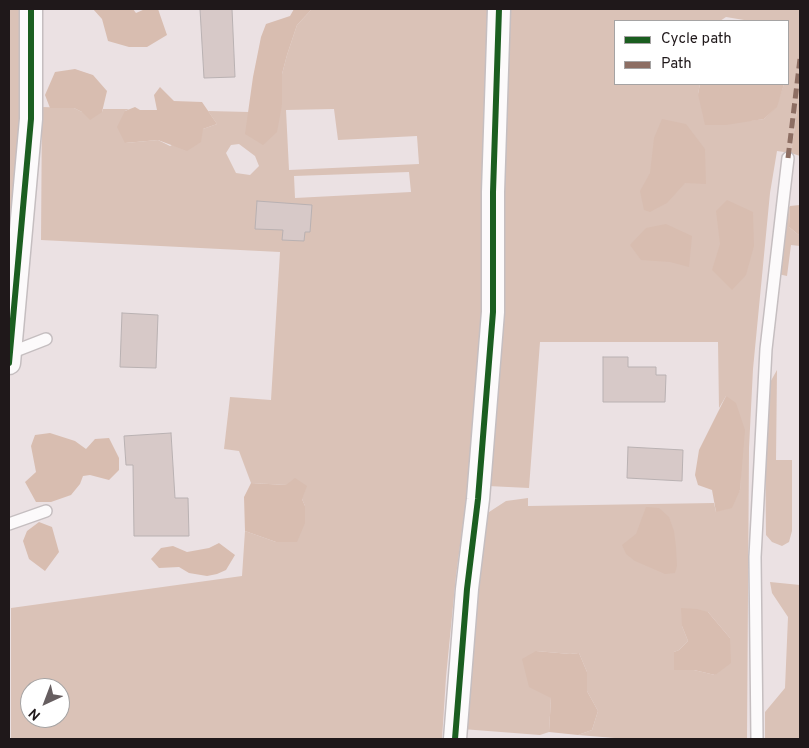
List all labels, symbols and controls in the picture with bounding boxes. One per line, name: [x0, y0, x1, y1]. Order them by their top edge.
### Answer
legend: [614, 20, 789, 85]
text: Cycle path: [661, 30, 732, 49]
text: Path: [661, 55, 692, 74]
north arrow: [20, 678, 70, 728]
text: N: [26, 704, 45, 723]

